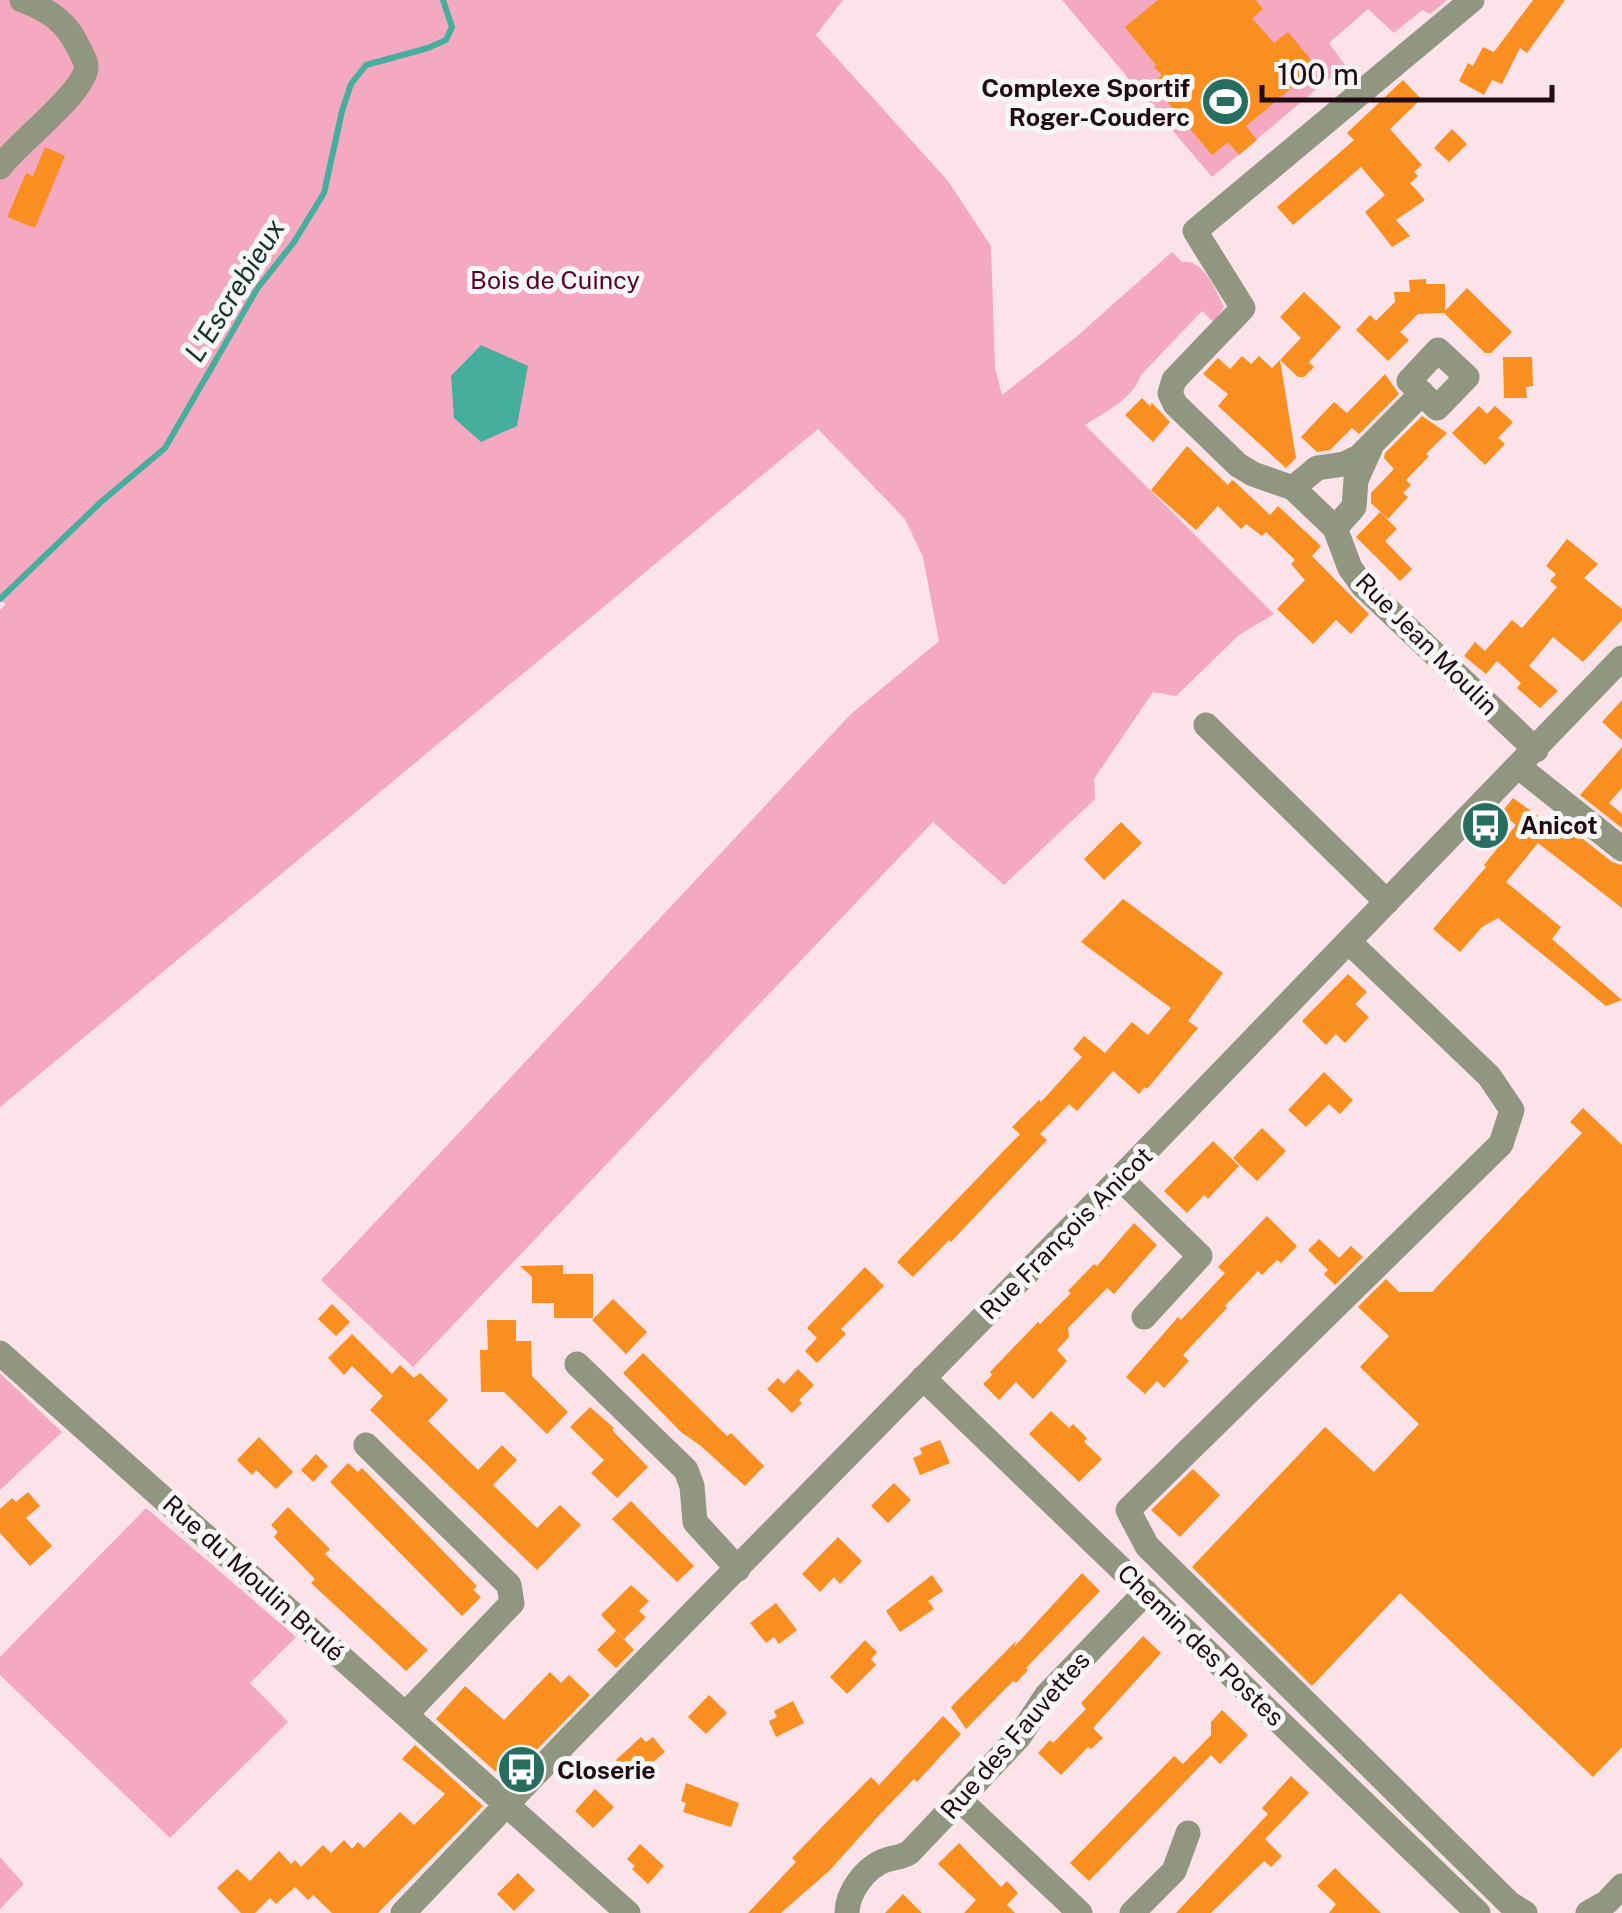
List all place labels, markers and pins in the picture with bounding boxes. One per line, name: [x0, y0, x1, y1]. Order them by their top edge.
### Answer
place label: Complexe Sportif Roger-Couderc: [981, 73, 1190, 132]
sports icon: Complexe Sportif Roger-Couderc: [1199, 76, 1251, 128]
bus stop icon: Anicot: [1459, 799, 1511, 851]
place label: Anicot: [1520, 810, 1598, 840]
bus stop icon: Closerie: [496, 1744, 548, 1796]
place label: Closerie: [557, 1755, 656, 1785]

